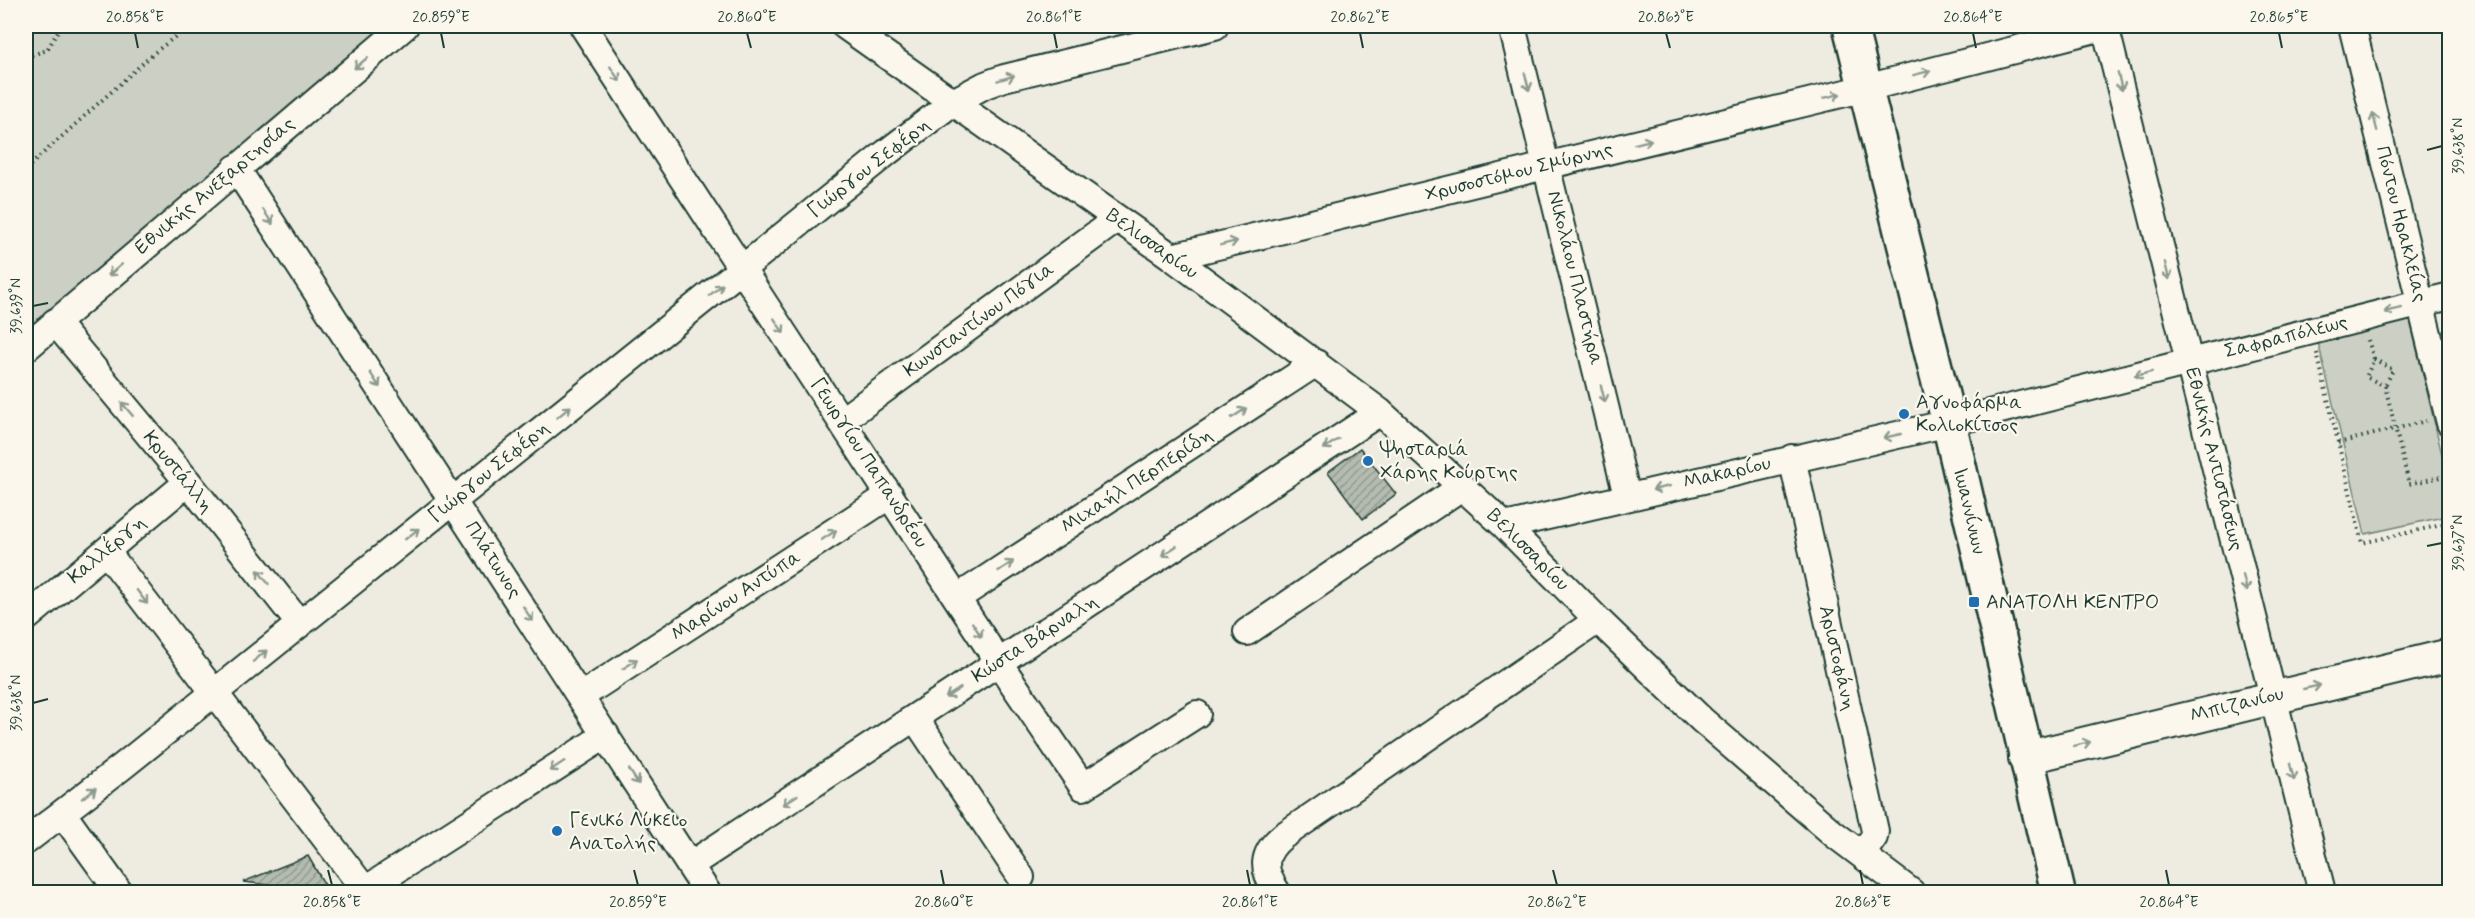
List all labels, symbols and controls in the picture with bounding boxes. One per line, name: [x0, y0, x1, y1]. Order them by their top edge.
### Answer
text: 20.858°E: [106, 8, 164, 28]
text: 20.859°E: [412, 8, 470, 28]
text: 20.860°E: [717, 8, 777, 28]
text: 20.861°E: [1026, 8, 1082, 28]
text: 20.862°E: [1331, 8, 1390, 28]
text: 20.863°E: [1638, 8, 1694, 28]
text: 20.864°E: [1944, 8, 2003, 28]
text: 20.865°E: [2250, 8, 2308, 28]
one-way arrow: [354, 56, 369, 70]
one-way arrow: [609, 66, 621, 82]
one-way arrow: [1912, 67, 1931, 79]
one-way arrow: [996, 72, 1015, 83]
one-way arrow: [1521, 72, 1533, 91]
one-way arrow: [2114, 72, 2126, 91]
one-way arrow: [1823, 89, 1842, 101]
street label: Εθνικής Ανεξαρτησίας: [129, 111, 301, 261]
street label: Γιώργου Σεφέρη: [802, 112, 936, 224]
one-way arrow: [2369, 113, 2381, 132]
text: 39.638°N: [2449, 118, 2469, 174]
one-way arrow: [1633, 135, 1652, 147]
street label: Χρυσοστόμου Σμύρνης: [1422, 136, 1616, 208]
street label: Πόντου Ηρακλείας: [2369, 143, 2434, 305]
street label: Νικολάου Πλαστήρα: [1540, 188, 1610, 368]
street label: Βελισσαρίου: [1100, 202, 1204, 286]
one-way arrow: [262, 208, 274, 225]
one-way arrow: [1219, 236, 1238, 248]
street label: Κωνσταντίνου Πόγια: [898, 256, 1060, 384]
one-way arrow: [2161, 262, 2173, 281]
one-way arrow: [108, 263, 123, 277]
text: 39.639°N: [7, 278, 27, 334]
one-way arrow: [708, 284, 724, 297]
one-way arrow: [2383, 305, 2402, 317]
street label: Σαφραπόλεως: [2222, 309, 2351, 365]
one-way arrow: [773, 317, 785, 333]
street label: Εθνικής Αντιστάσεως: [2178, 364, 2250, 554]
one-way arrow: [2133, 368, 2152, 380]
one-way arrow: [369, 371, 381, 388]
street label: Γεωργίου Παπανδρέου: [804, 373, 934, 553]
one-way arrow: [1597, 384, 1609, 403]
place label: Αγνοφάρμα Κολιοκίτσος: [1916, 389, 2022, 439]
one-way arrow: [121, 402, 134, 418]
one-way arrow: [556, 406, 572, 419]
one-way arrow: [1231, 407, 1248, 420]
marker: Αγνοφάρμα Κολιοκίτσος: [1897, 407, 1911, 421]
street label: Γιώργου Σεφέρη: [423, 415, 555, 529]
street label: Μιχαήλ Περπερίδη: [1056, 422, 1218, 540]
street label: Κρυστάλλη: [136, 425, 220, 519]
one-way arrow: [1882, 430, 1901, 442]
place label: Ψησταριά Χάρης Κούρτης: [1379, 436, 1518, 486]
one-way arrow: [1324, 438, 1340, 450]
street label: Μακαρίου: [1680, 450, 1774, 496]
marker: Ψησταριά Χάρης Κούρτης: [1361, 454, 1375, 468]
street label: Ιωαννίνων: [1946, 465, 1992, 557]
one-way arrow: [1651, 483, 1670, 495]
street label: Βελισσαρίου: [1481, 503, 1575, 597]
street label: Καλλέργη: [62, 509, 152, 591]
text: 39.637°N: [2449, 515, 2469, 571]
street label: Πλάτωνος: [458, 516, 528, 604]
one-way arrow: [404, 527, 420, 540]
one-way arrow: [820, 529, 837, 541]
street label: Μαρίνου Αντύπα: [666, 544, 806, 648]
one-way arrow: [1160, 545, 1177, 558]
one-way arrow: [997, 560, 1014, 572]
one-way arrow: [256, 570, 269, 586]
one-way arrow: [2239, 573, 2251, 592]
street label: Κώστα Βάρναλη: [967, 588, 1103, 690]
one-way arrow: [135, 589, 148, 605]
place label: ΑΝΑΤΟΛΗ ΚΕΝΤΡΟ: [1986, 589, 2159, 616]
marker: ΑΝΑΤΟΛΗ ΚΕΝΤΡΟ: [1967, 595, 1981, 609]
street label: Αριστοφάνη: [1812, 603, 1862, 713]
one-way arrow: [521, 605, 534, 622]
one-way arrow: [972, 621, 984, 638]
one-way arrow: [251, 649, 267, 662]
one-way arrow: [622, 658, 638, 670]
text: 39.638°N: [7, 675, 27, 731]
street label: Μπιζανίου: [2187, 680, 2287, 730]
one-way arrow: [2303, 681, 2322, 693]
one-way arrow: [945, 688, 962, 700]
one-way arrow: [2072, 737, 2091, 749]
one-way arrow: [549, 761, 566, 773]
one-way arrow: [2287, 762, 2298, 781]
one-way arrow: [628, 768, 640, 785]
one-way arrow: [81, 787, 97, 800]
one-way arrow: [782, 794, 799, 806]
place label: Γενικό Λύκειο Ανατολής: [569, 807, 688, 857]
marker: Γενικό Λύκειο Ανατολής: [550, 824, 564, 838]
text: 20.858°E: [303, 893, 361, 913]
text: 20.859°E: [609, 893, 667, 913]
text: 20.860°E: [914, 893, 974, 913]
text: 20.861°E: [1222, 893, 1278, 913]
text: 20.862°E: [1528, 893, 1587, 913]
text: 20.863°E: [1835, 893, 1891, 913]
text: 20.864°E: [2140, 893, 2199, 913]

